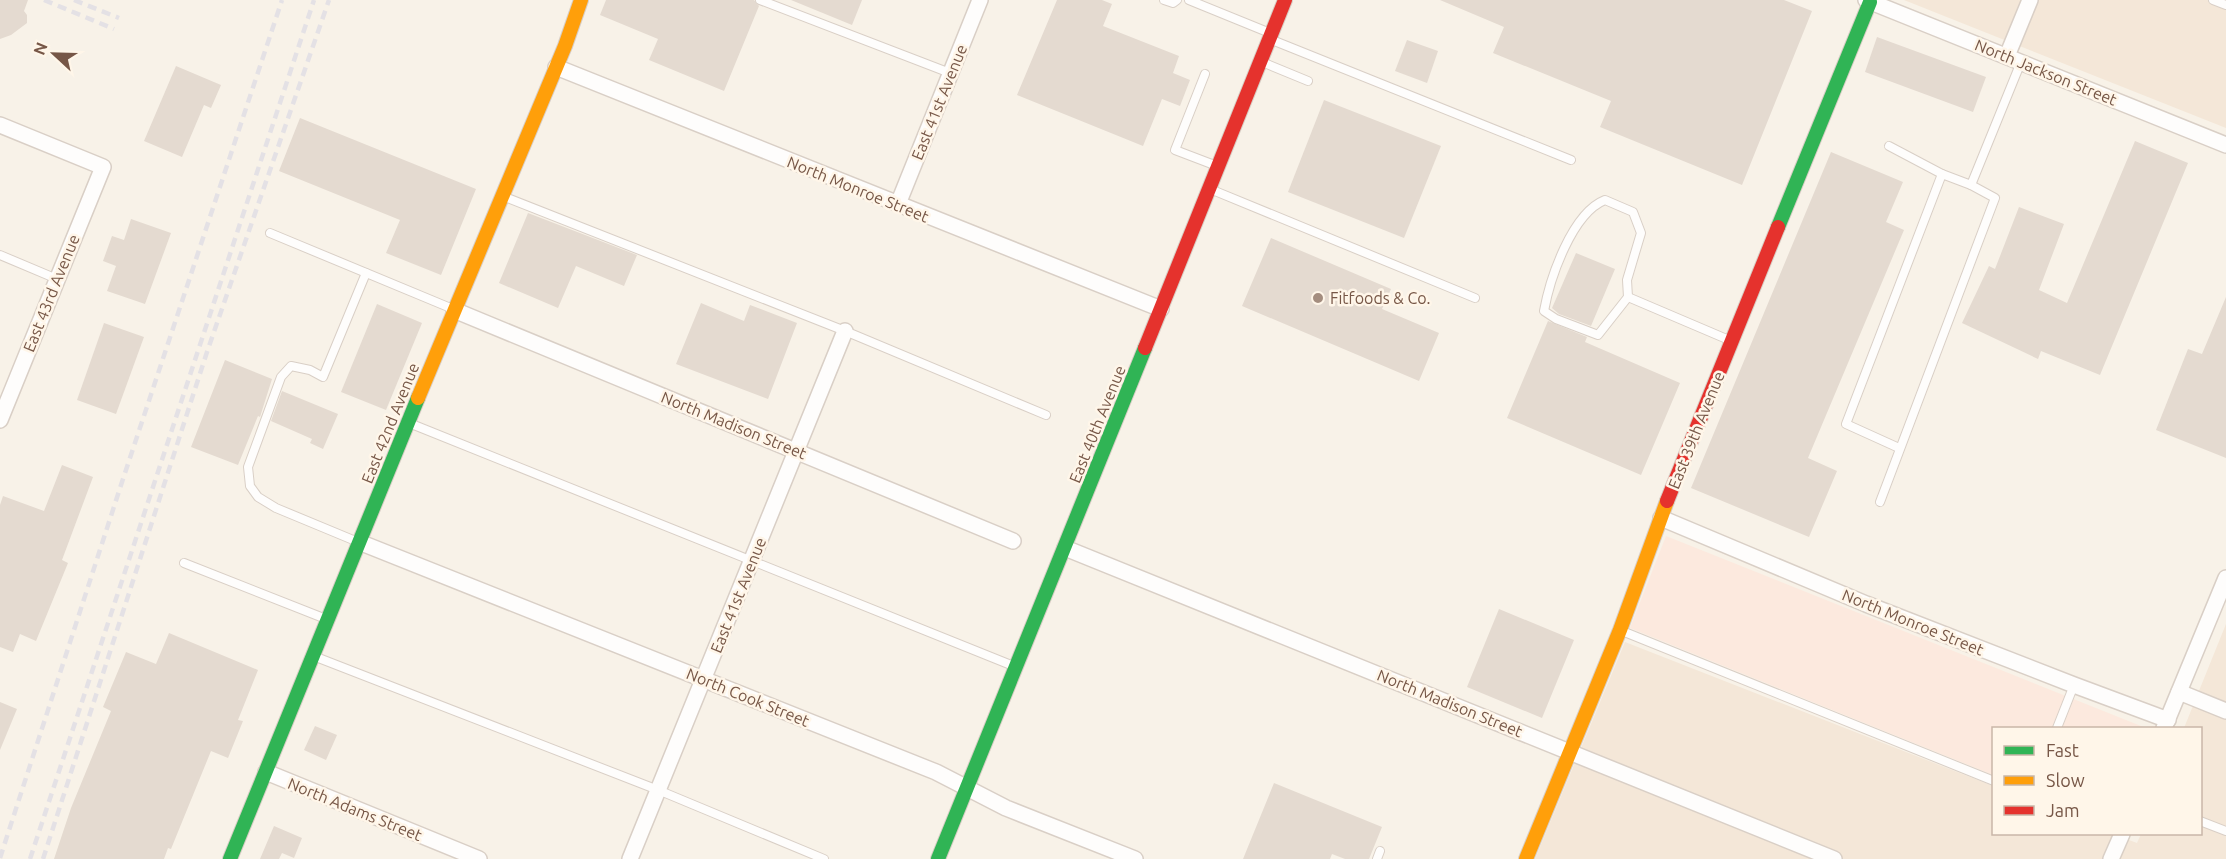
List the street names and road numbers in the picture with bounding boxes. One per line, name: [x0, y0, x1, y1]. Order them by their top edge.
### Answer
street label: North Jackson Street: [1972, 35, 2120, 109]
street label: East 41st Avenue: [908, 42, 970, 162]
street label: North Monroe Street: [785, 152, 932, 226]
street label: East 43rd Avenue: [19, 232, 83, 354]
street label: East 42nd Avenue: [358, 360, 422, 486]
street label: East 40th Avenue: [1065, 363, 1129, 485]
street label: East 39th Avenue: [1664, 369, 1728, 491]
street label: North Madison Street: [659, 388, 810, 463]
street label: East 41st Avenue: [707, 535, 769, 655]
street label: North Monroe Street: [1840, 585, 1987, 659]
street label: North Cook Street: [684, 664, 813, 730]
street label: North Madison Street: [1375, 666, 1526, 741]
street label: North Adams Street: [285, 774, 425, 844]

